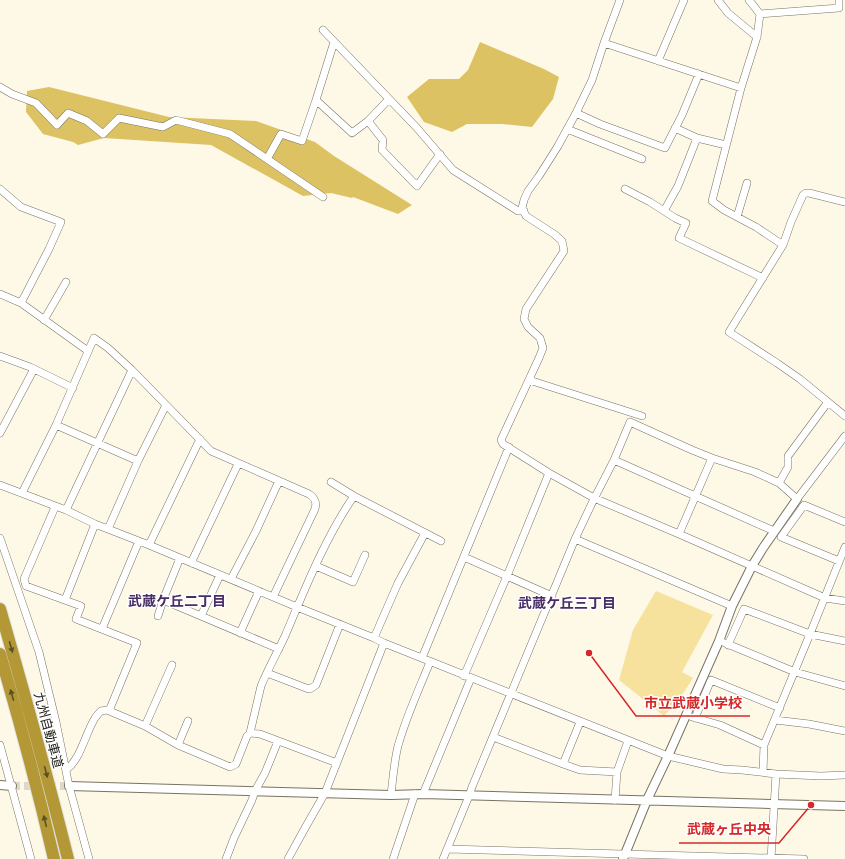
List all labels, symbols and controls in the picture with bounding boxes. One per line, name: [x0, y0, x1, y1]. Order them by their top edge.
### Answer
district label: 武蔵ケ丘二丁目: [128, 593, 226, 609]
district label: 武蔵ケ丘三丁目: [518, 595, 616, 611]
one-way arrow: [8, 641, 14, 653]
one-way arrow: [9, 689, 15, 701]
callout: 市立武蔵小学校: [636, 690, 750, 716]
street label: 九州自動車道: [31, 691, 66, 770]
text: 市立武蔵小学校: [644, 695, 742, 711]
one-way arrow: [43, 766, 49, 778]
one-way arrow: [42, 815, 48, 827]
callout: 武蔵ヶ丘中央: [679, 817, 779, 843]
text: 武蔵ヶ丘中央: [687, 821, 771, 837]

